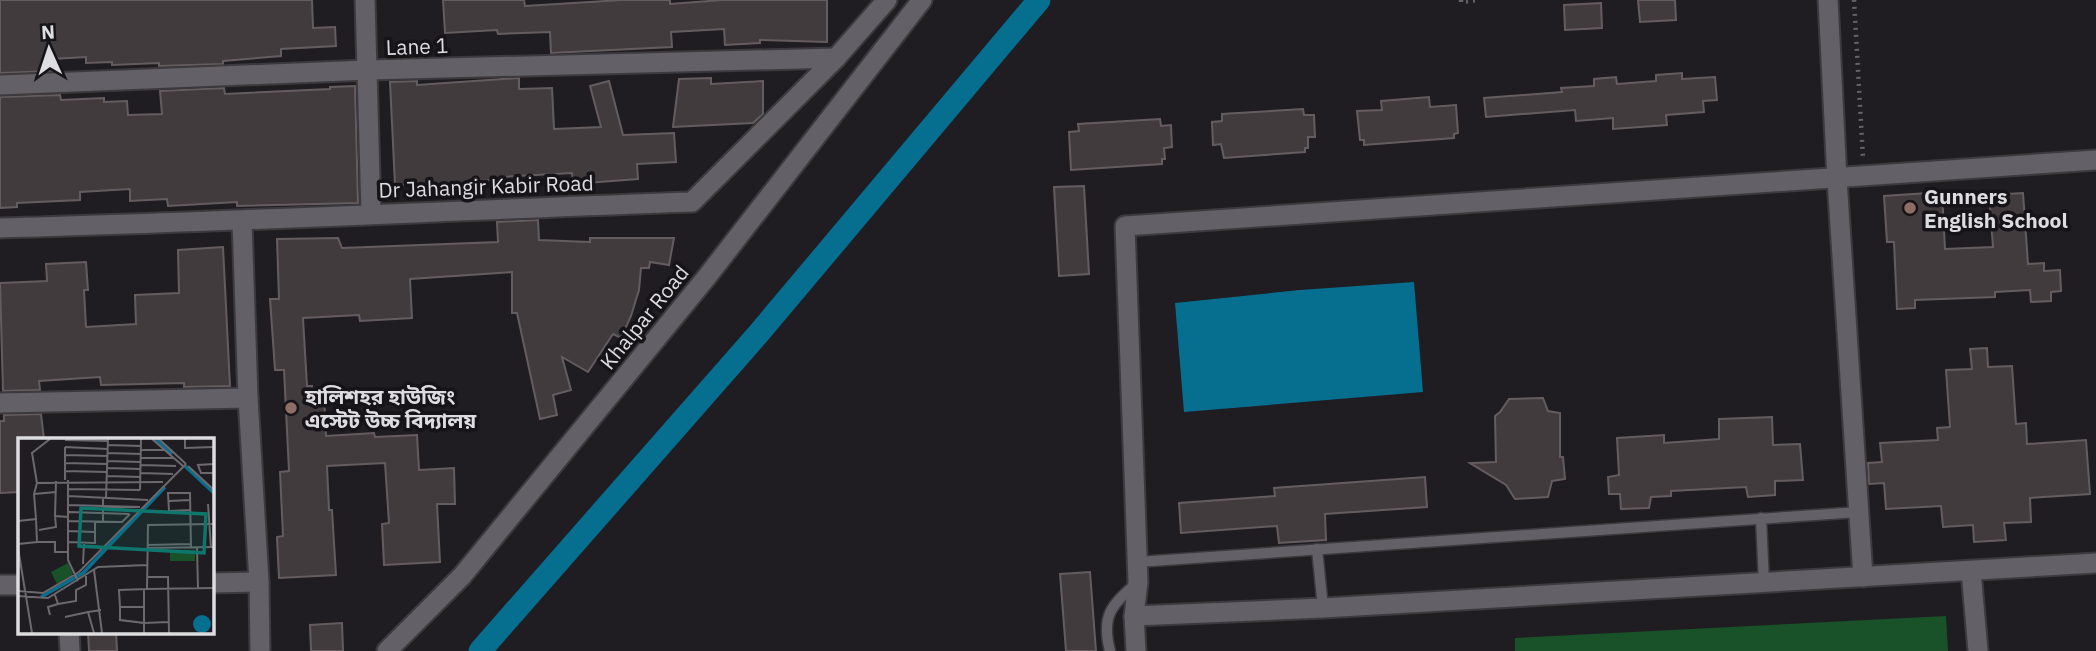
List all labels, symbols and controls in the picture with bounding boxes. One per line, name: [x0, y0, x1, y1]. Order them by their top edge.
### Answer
north arrow: [14, 14, 84, 84]
text: N: [41, 20, 56, 44]
street label: Lane 1: [385, 31, 449, 61]
street label: Dr Jahangir Kabir Road: [378, 168, 594, 204]
place label: Gunners English School: [1924, 182, 2068, 234]
marker: Gunners English School: [1902, 200, 1918, 216]
street label: Khalpar Road: [593, 259, 695, 375]
place label: হালিশহর হাউজিং এস্টেট উচ্চ বিদ্যালয়: [304, 382, 477, 434]
marker: হালিশহর হাউজিং এস্টেট উচ্চ বিদ্যালয়: [283, 400, 299, 416]
inset map: [18, 438, 214, 634]

